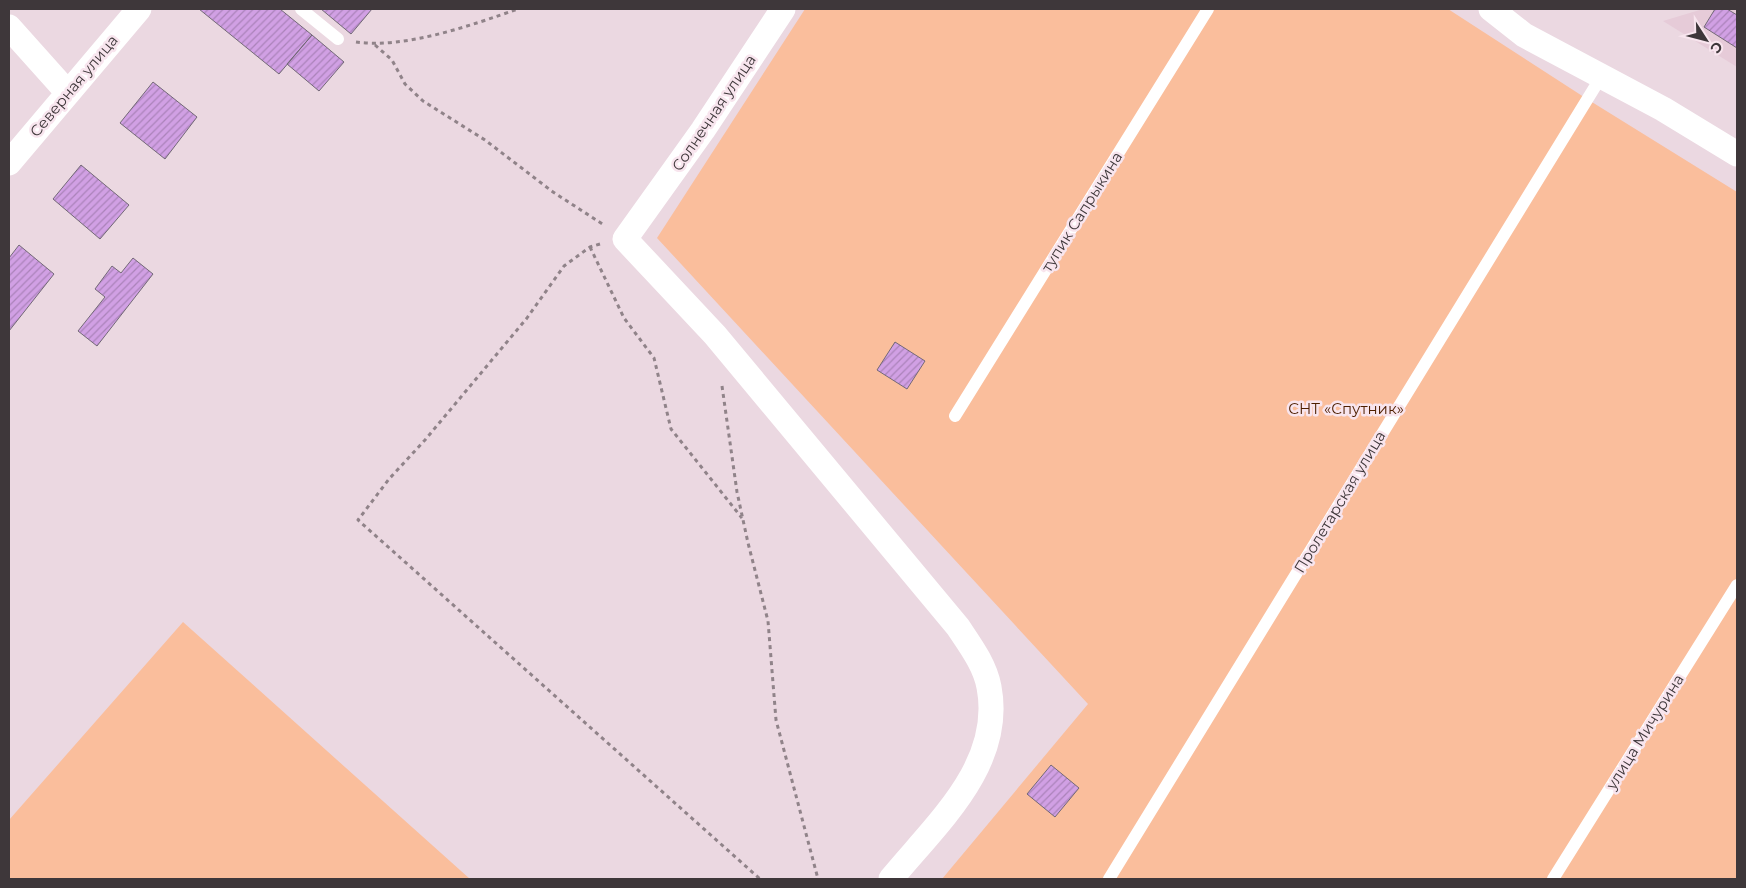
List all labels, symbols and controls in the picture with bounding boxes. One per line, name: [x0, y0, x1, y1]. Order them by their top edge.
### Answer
north arrow: [1681, 15, 1731, 65]
street label: Северная улица: [25, 31, 122, 140]
text: С: [1706, 38, 1727, 57]
street label: Солнечная улица: [668, 51, 760, 175]
street label: тупик Сапрыкина: [1037, 148, 1126, 275]
park label: СНТ «Спутник»: [1288, 399, 1404, 418]
street label: Пролетарская улица: [1290, 427, 1390, 576]
street label: улица Мичурина: [1601, 671, 1688, 794]

